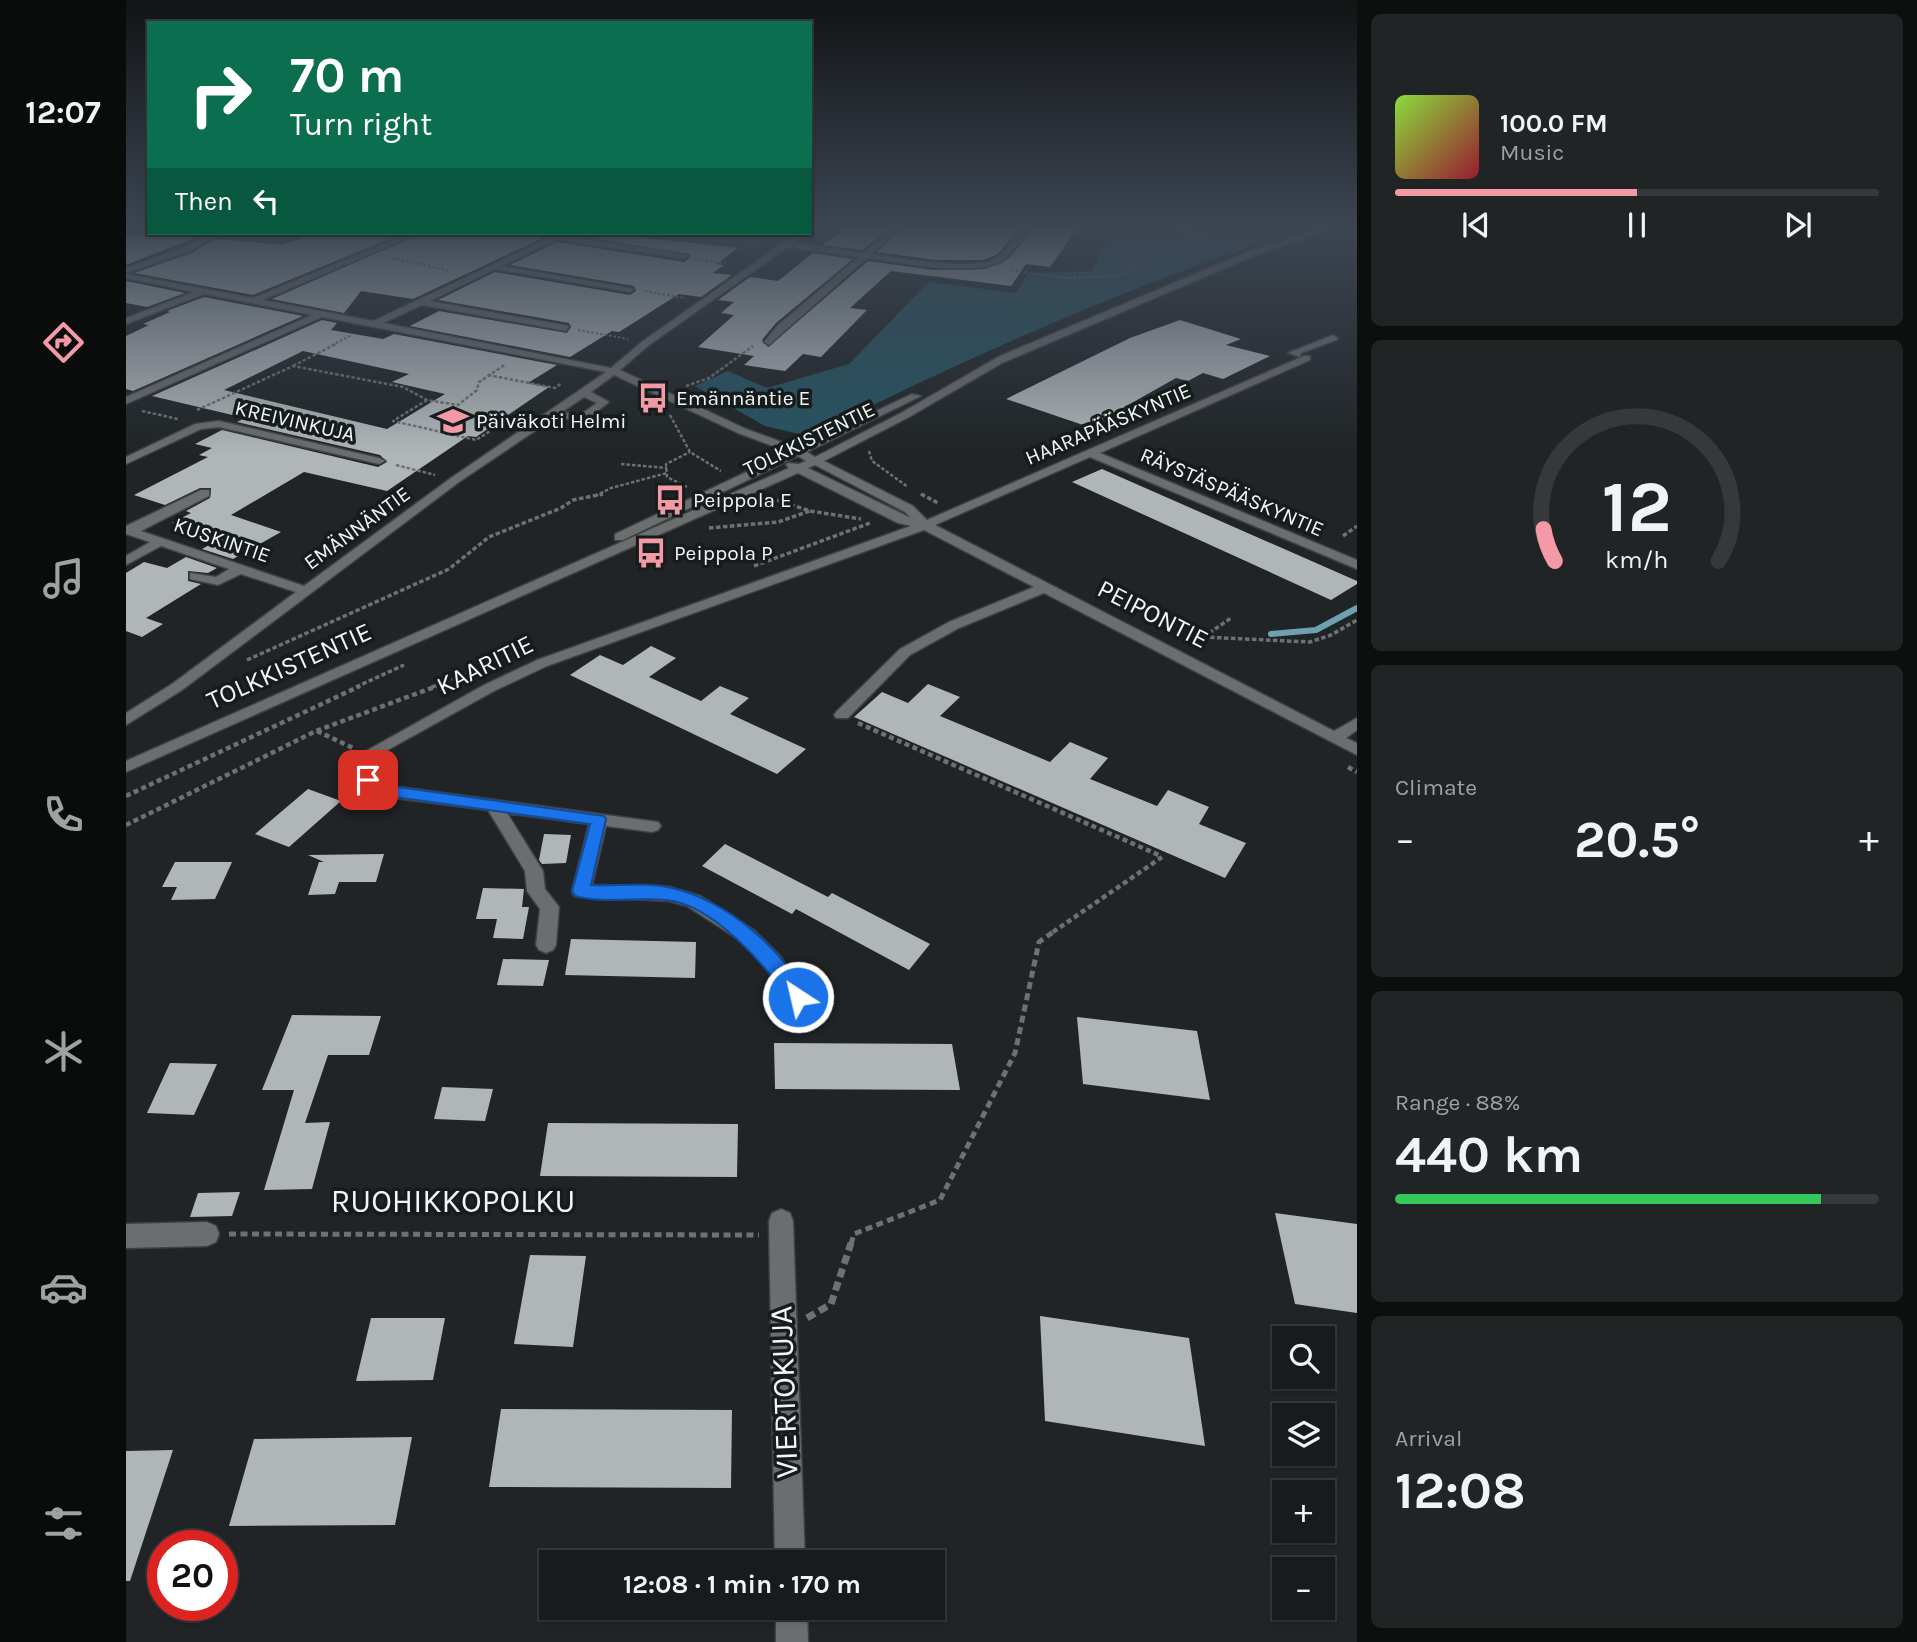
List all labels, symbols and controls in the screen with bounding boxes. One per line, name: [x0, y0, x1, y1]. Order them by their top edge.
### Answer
text: 70 m: [290, 47, 404, 104]
icon: right: [175, 49, 266, 140]
text: 12:07: [25, 94, 101, 131]
text: Turn right: [290, 106, 432, 143]
text: 100.0 FM: [1500, 108, 1608, 139]
text: Music: [1500, 139, 1564, 166]
icon: left: [247, 182, 285, 220]
text: Then: [175, 186, 233, 217]
icon: previous: [1457, 206, 1495, 244]
icon: pause: [1618, 206, 1656, 244]
icon: next: [1779, 206, 1817, 244]
icon: directions: [39, 318, 88, 367]
street label: HAARAPÄÄSKYNTIE: [1022, 378, 1194, 470]
bus stop icon: Emännäntie E: [636, 381, 670, 415]
place label: Emännäntie E: [676, 386, 810, 410]
street label: KREIVINKUJA: [233, 396, 357, 446]
street label: TOLKKISTENTIE: [740, 397, 878, 481]
school or university icon: Päiväkoti Helmi: [436, 404, 470, 438]
place label: Päiväkoti Helmi: [476, 409, 627, 433]
street label: RÄYSTÄSPÄÄSKYNTIE: [1137, 442, 1327, 542]
text: 12: [1602, 465, 1672, 550]
street label: EMÄNNÄNTIE: [299, 482, 415, 574]
bus stop icon: Peippola E: [653, 483, 687, 517]
place label: Peippola E: [693, 488, 792, 512]
street label: KUSKINTIE: [171, 512, 273, 568]
bus stop icon: Peippola P: [634, 536, 668, 570]
place label: Peippola P: [674, 541, 773, 565]
text: km/h: [1605, 545, 1669, 574]
icon: music: [39, 554, 88, 603]
street label: PEIPONTIE: [1092, 573, 1214, 655]
street label: TOLKKISTENTIE: [202, 616, 376, 716]
street label: KAARITIE: [432, 628, 538, 702]
pin: [338, 750, 398, 810]
icon: arrive: [349, 761, 387, 799]
text: Climate: [1395, 774, 1477, 801]
icon: phone: [39, 790, 88, 839]
text: 20.5°: [1574, 809, 1700, 870]
text: −: [1395, 817, 1415, 862]
text: +: [1859, 817, 1879, 862]
position arrow: [761, 960, 835, 1034]
icon: climate: [39, 1027, 88, 1076]
text: Range · 88%: [1395, 1089, 1520, 1116]
text: 440 km: [1395, 1124, 1583, 1185]
street label: RUOHIKKOPOLKU: [331, 1183, 575, 1220]
icon: car: [39, 1263, 88, 1312]
street label: VIERTOKUJA: [762, 1305, 806, 1479]
map controls: [1272, 1326, 1335, 1620]
button: search: [1272, 1326, 1335, 1389]
button: layers: [1272, 1403, 1335, 1466]
text: Arrival: [1395, 1425, 1462, 1452]
text: 12:08: [1395, 1460, 1526, 1521]
button: +: [1272, 1480, 1335, 1543]
icon: filters: [39, 1499, 88, 1548]
speed limit sign: 20: [147, 1530, 238, 1621]
button: −: [1272, 1557, 1335, 1620]
text: 12:08 · 1 min · 170 m: [623, 1569, 861, 1600]

